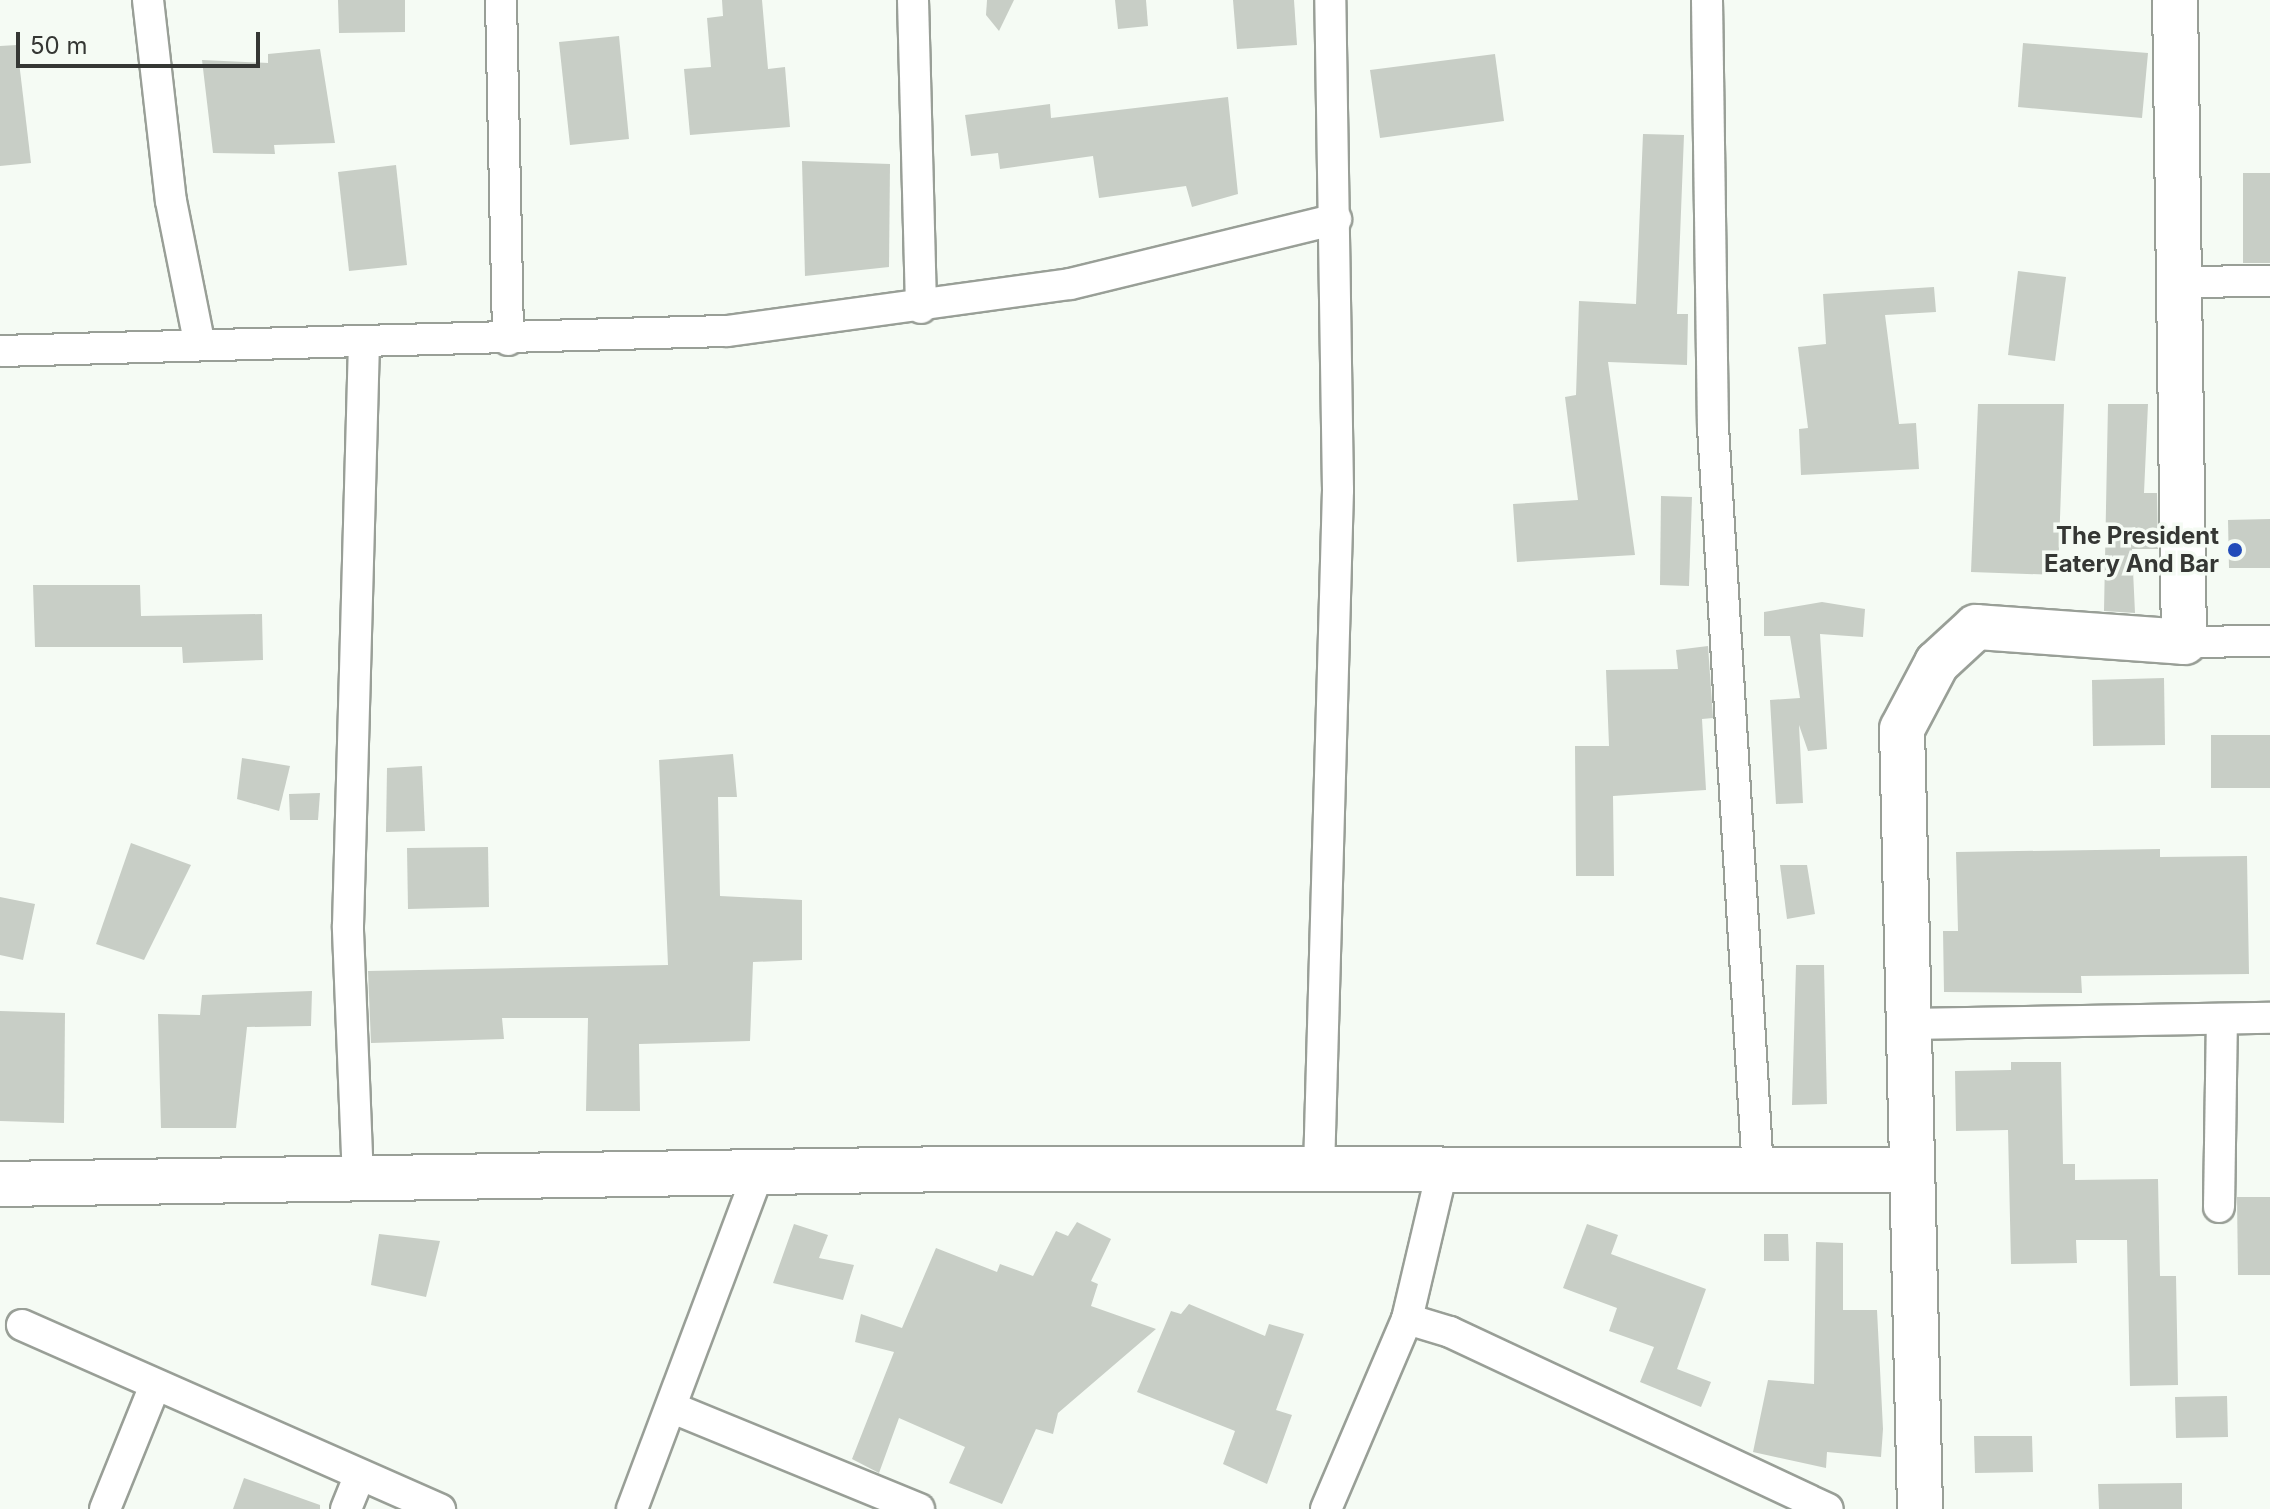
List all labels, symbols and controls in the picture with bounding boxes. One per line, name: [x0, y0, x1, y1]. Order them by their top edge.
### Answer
scale bar: [20, 16, 264, 66]
text: 50 m: [30, 31, 88, 60]
place label: The President Eatery And Bar: [2044, 522, 2219, 578]
marker: The President Eatery And Bar: [2226, 541, 2244, 559]

